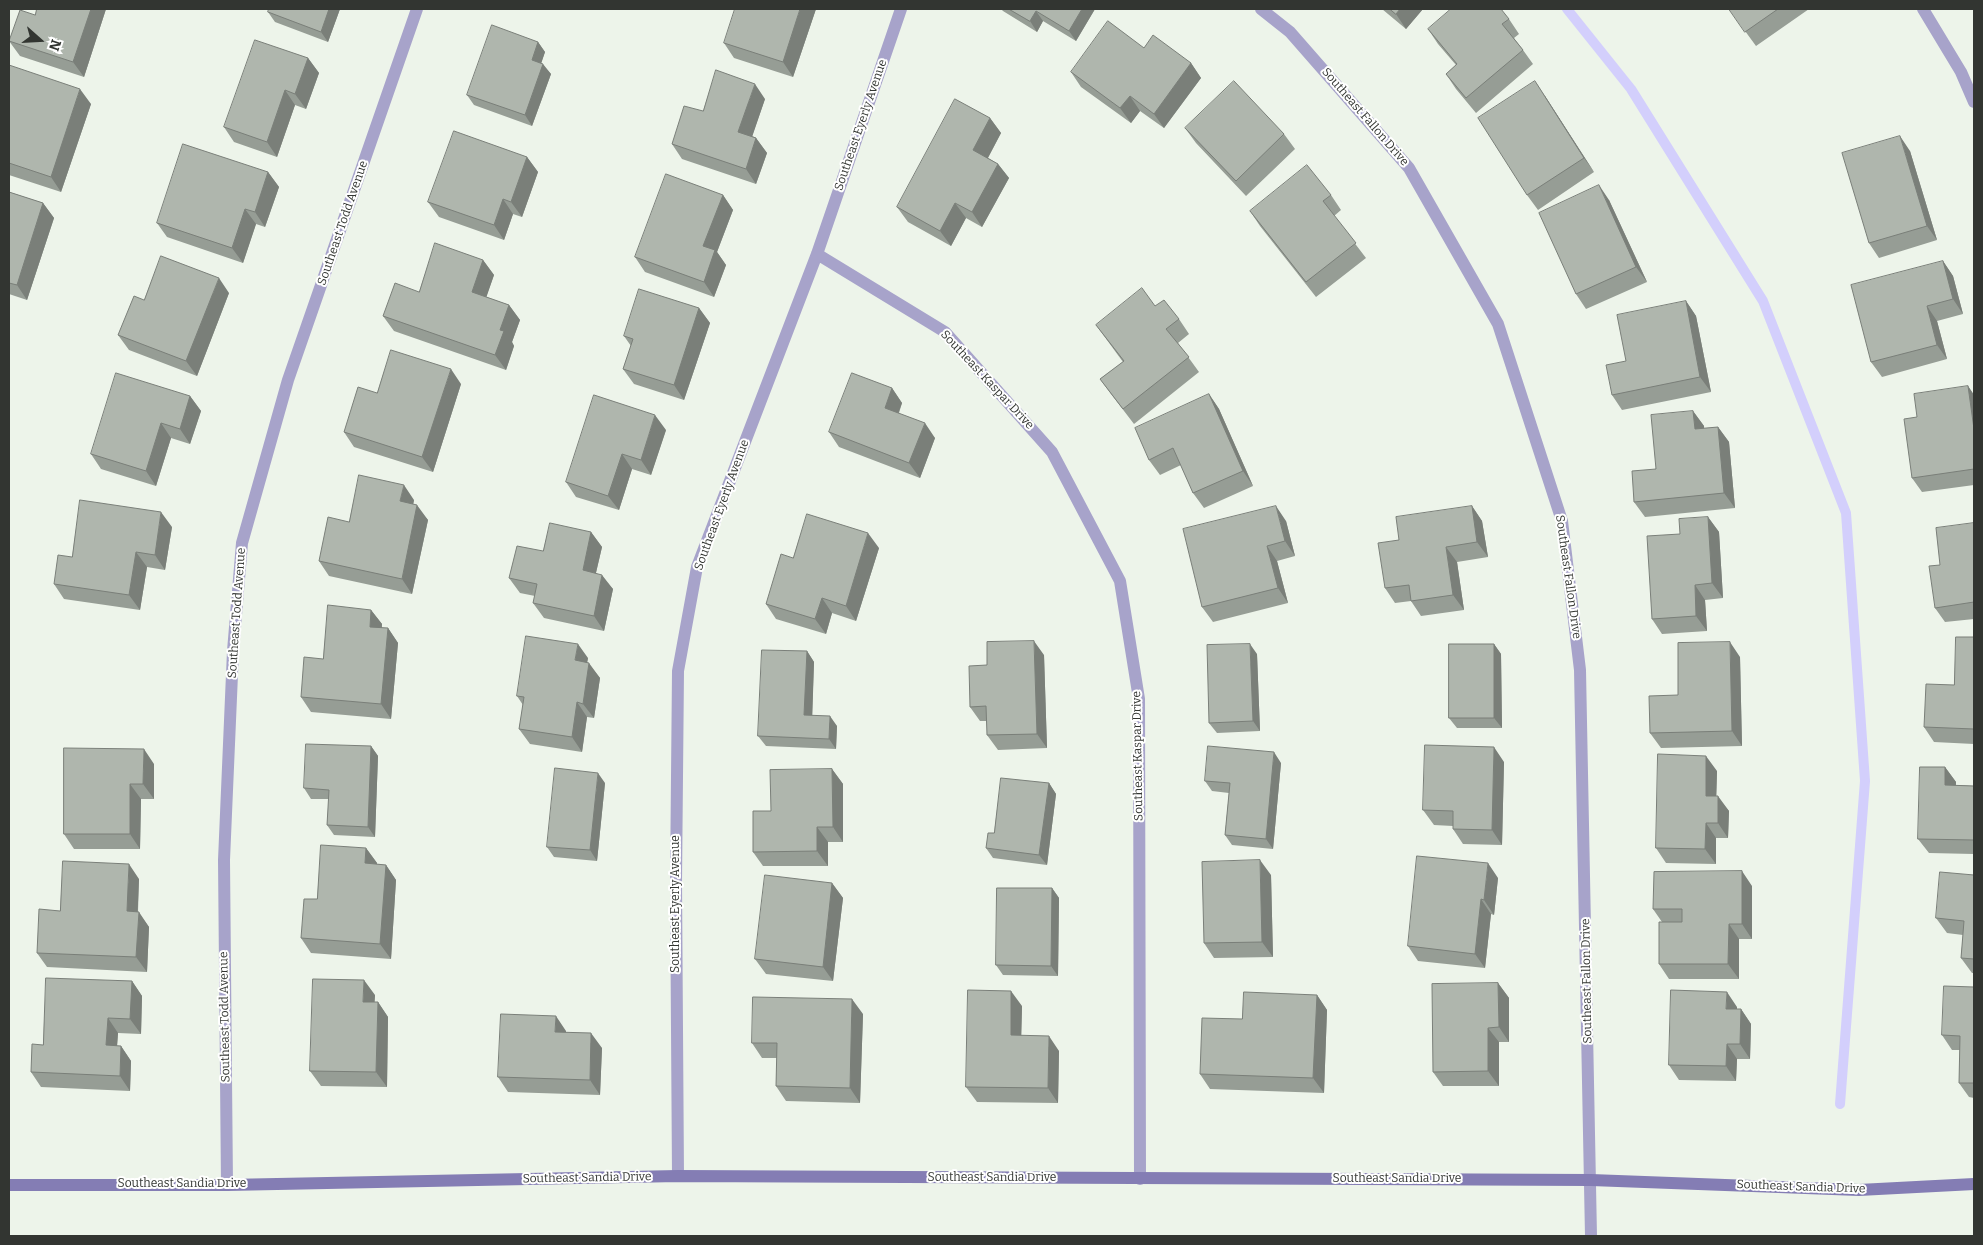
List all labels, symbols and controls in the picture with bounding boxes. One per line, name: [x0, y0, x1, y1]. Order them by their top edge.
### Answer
north arrow: [15, 15, 65, 65]
text: N: [45, 37, 64, 53]
street label: Southeast Eyerly Avenue: [832, 58, 890, 192]
street label: Southeast Fallon Drive: [1319, 65, 1411, 169]
street label: Southeast Todd Avenue: [315, 159, 371, 287]
street label: Southeast Kaspar Drive: [937, 328, 1037, 432]
street label: Southeast Eyerly Avenue: [692, 438, 752, 572]
street label: Southeast Fallon Drive: [1552, 514, 1584, 640]
street label: Southeast Todd Avenue: [225, 547, 249, 679]
street label: Southeast Kaspar Drive: [1130, 691, 1146, 821]
street label: Southeast Eyerly Avenue: [669, 835, 683, 973]
street label: Southeast Fallon Drive: [1579, 918, 1595, 1044]
street label: Southeast Todd Avenue: [217, 951, 233, 1083]
street label: Southeast Sandia Drive: [522, 1170, 652, 1186]
street label: Southeast Sandia Drive: [928, 1171, 1056, 1185]
street label: Southeast Sandia Drive: [1333, 1172, 1461, 1186]
street label: Southeast Sandia Drive: [118, 1177, 246, 1191]
street label: Southeast Sandia Drive: [1736, 1178, 1866, 1196]

